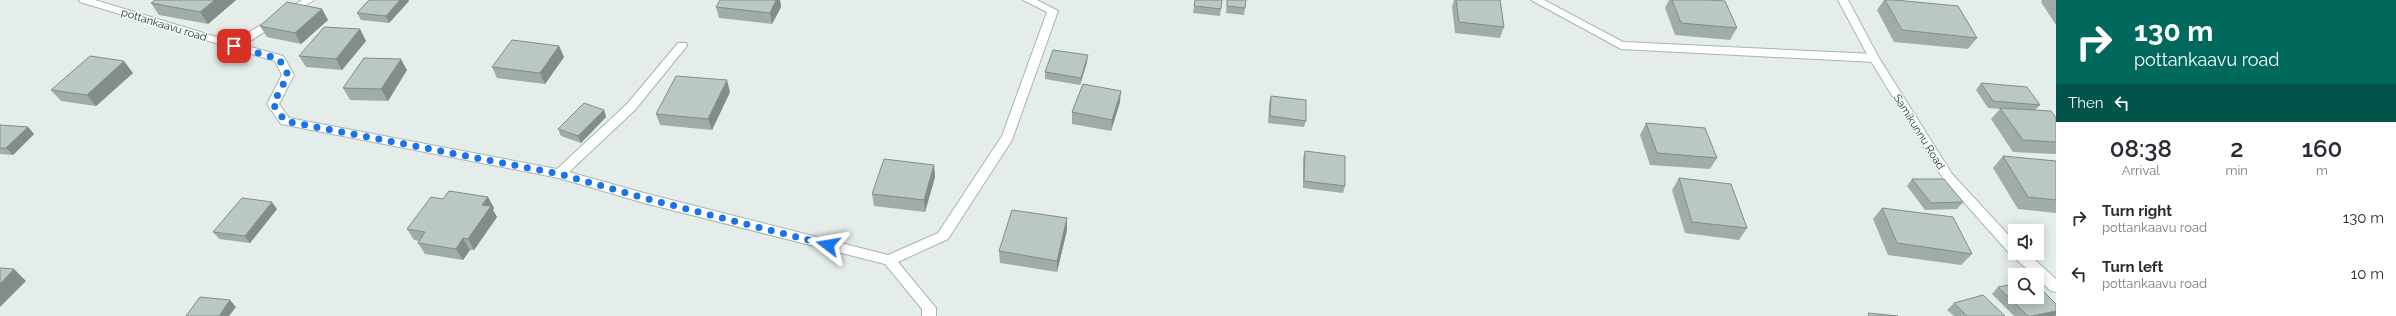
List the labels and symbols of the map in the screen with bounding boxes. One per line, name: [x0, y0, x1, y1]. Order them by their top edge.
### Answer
street label: pottankaavu road: [120, 6, 209, 44]
pin: [217, 29, 251, 63]
street label: Samikunnu Road: [1891, 92, 1947, 172]
position arrow: [807, 224, 849, 266]

